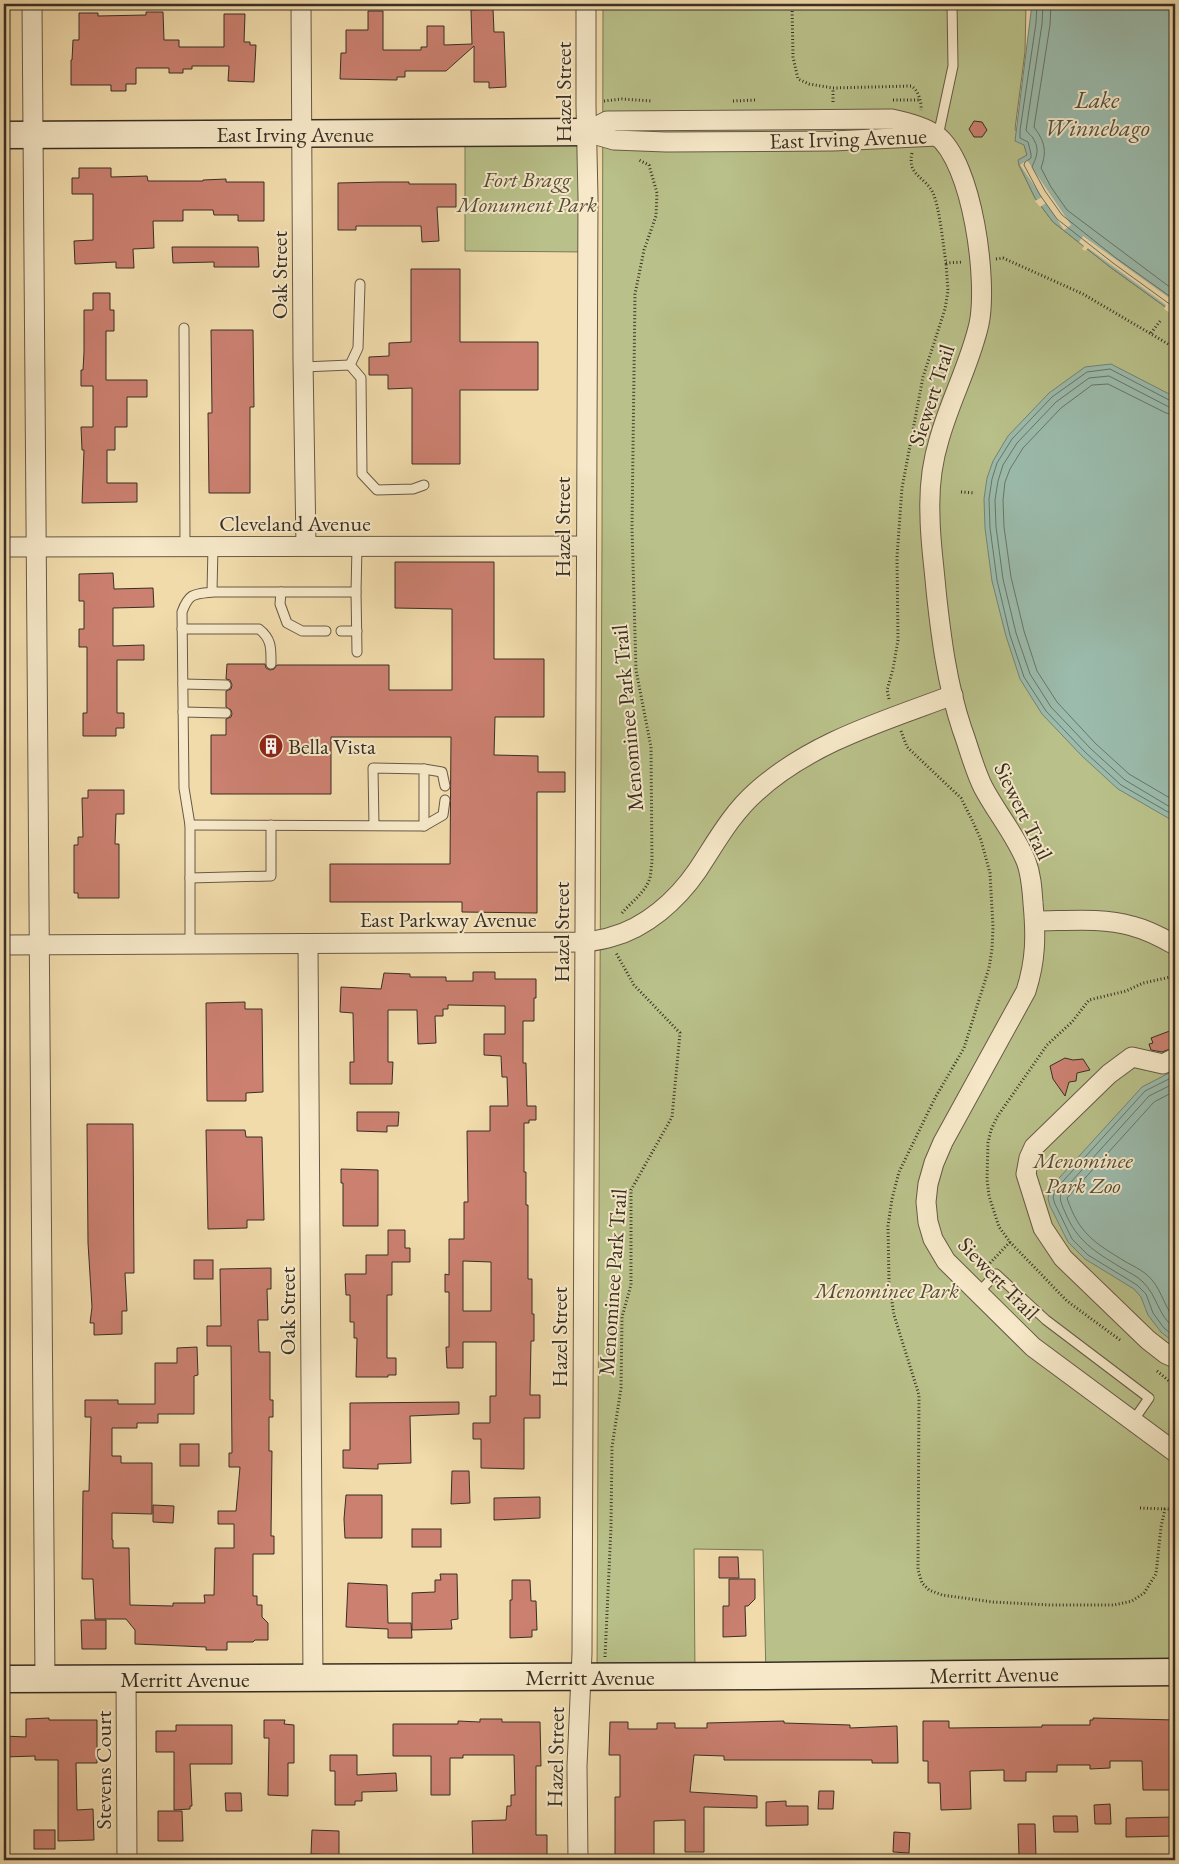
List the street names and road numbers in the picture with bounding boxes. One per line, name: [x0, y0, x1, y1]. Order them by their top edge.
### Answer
street label: Hazel Street: [549, 41, 578, 143]
street label: East Irving Avenue: [216, 120, 374, 149]
street label: East Irving Avenue: [769, 121, 928, 156]
street label: Oak Street: [265, 231, 294, 319]
street label: Siewert Trail: [901, 341, 962, 450]
street label: Hazel Street: [548, 476, 577, 578]
street label: Cleveland Avenue: [219, 509, 371, 538]
street label: Menominee Park Trail: [605, 623, 650, 812]
street label: Siewert Trail: [987, 758, 1060, 865]
street label: Hazel Street: [547, 881, 576, 983]
street label: East Parkway Avenue: [359, 905, 537, 934]
street label: Menominee Park Trail: [592, 1188, 633, 1376]
street label: Siewert Trail: [952, 1230, 1046, 1326]
street label: Oak Street: [273, 1267, 302, 1355]
street label: Hazel Street: [545, 1286, 574, 1388]
street label: Merritt Avenue: [929, 1659, 1059, 1690]
street label: Merritt Avenue: [525, 1663, 655, 1692]
street label: Merritt Avenue: [120, 1665, 250, 1694]
street label: Hazel Street: [540, 1706, 571, 1808]
street label: Stevens Court: [89, 1710, 118, 1829]

